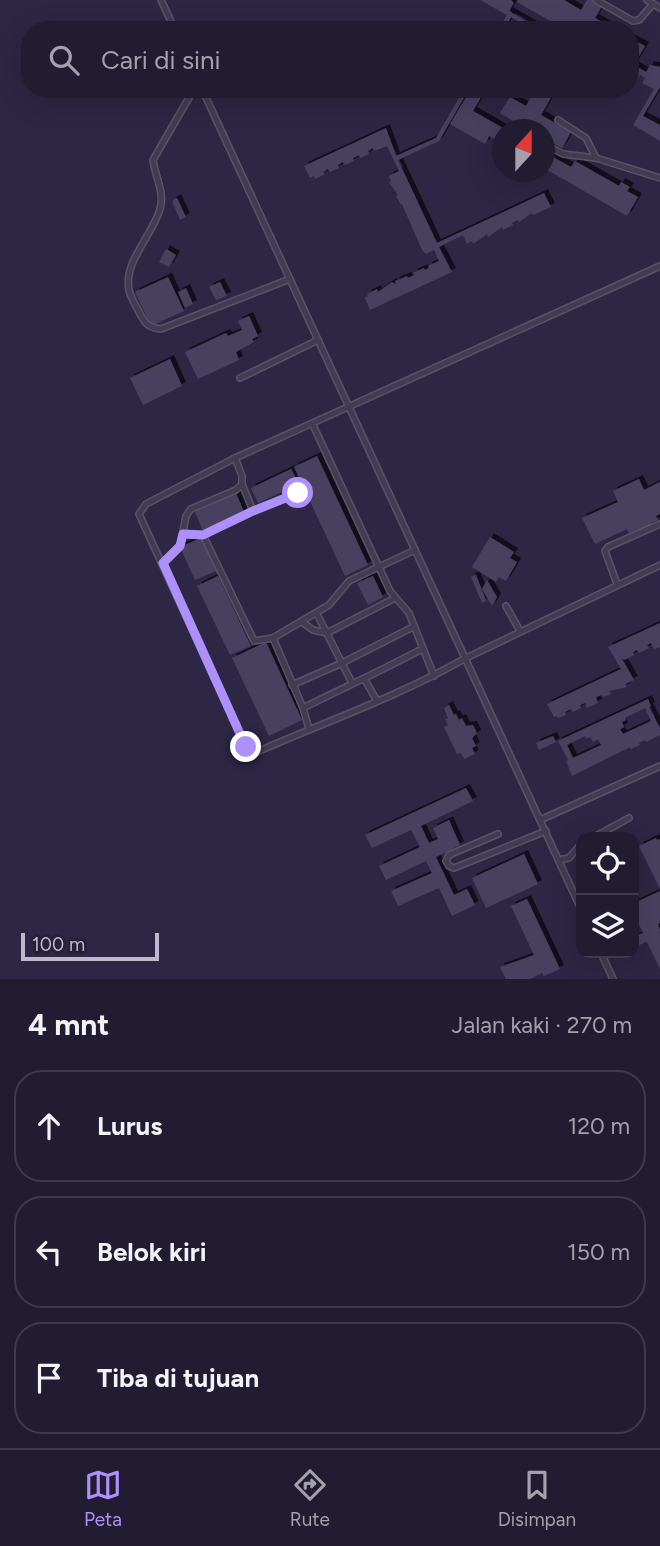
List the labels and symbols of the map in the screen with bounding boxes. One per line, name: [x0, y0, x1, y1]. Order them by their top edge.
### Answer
north arrow: [492, 119, 555, 182]
route start: [282, 477, 313, 508]
route end: [230, 731, 261, 762]
scale bar: [21, 930, 159, 962]

